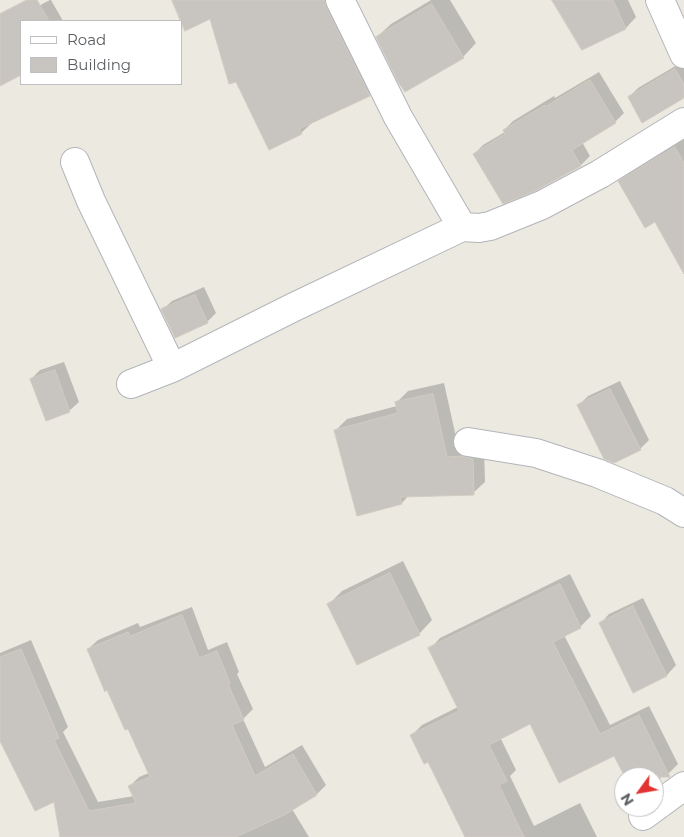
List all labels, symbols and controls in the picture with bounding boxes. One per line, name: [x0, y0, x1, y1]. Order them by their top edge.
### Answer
legend: [20, 20, 182, 85]
text: Road: [67, 30, 106, 49]
text: Building: [67, 55, 131, 74]
north arrow: [614, 767, 664, 817]
text: N: [616, 790, 638, 809]

